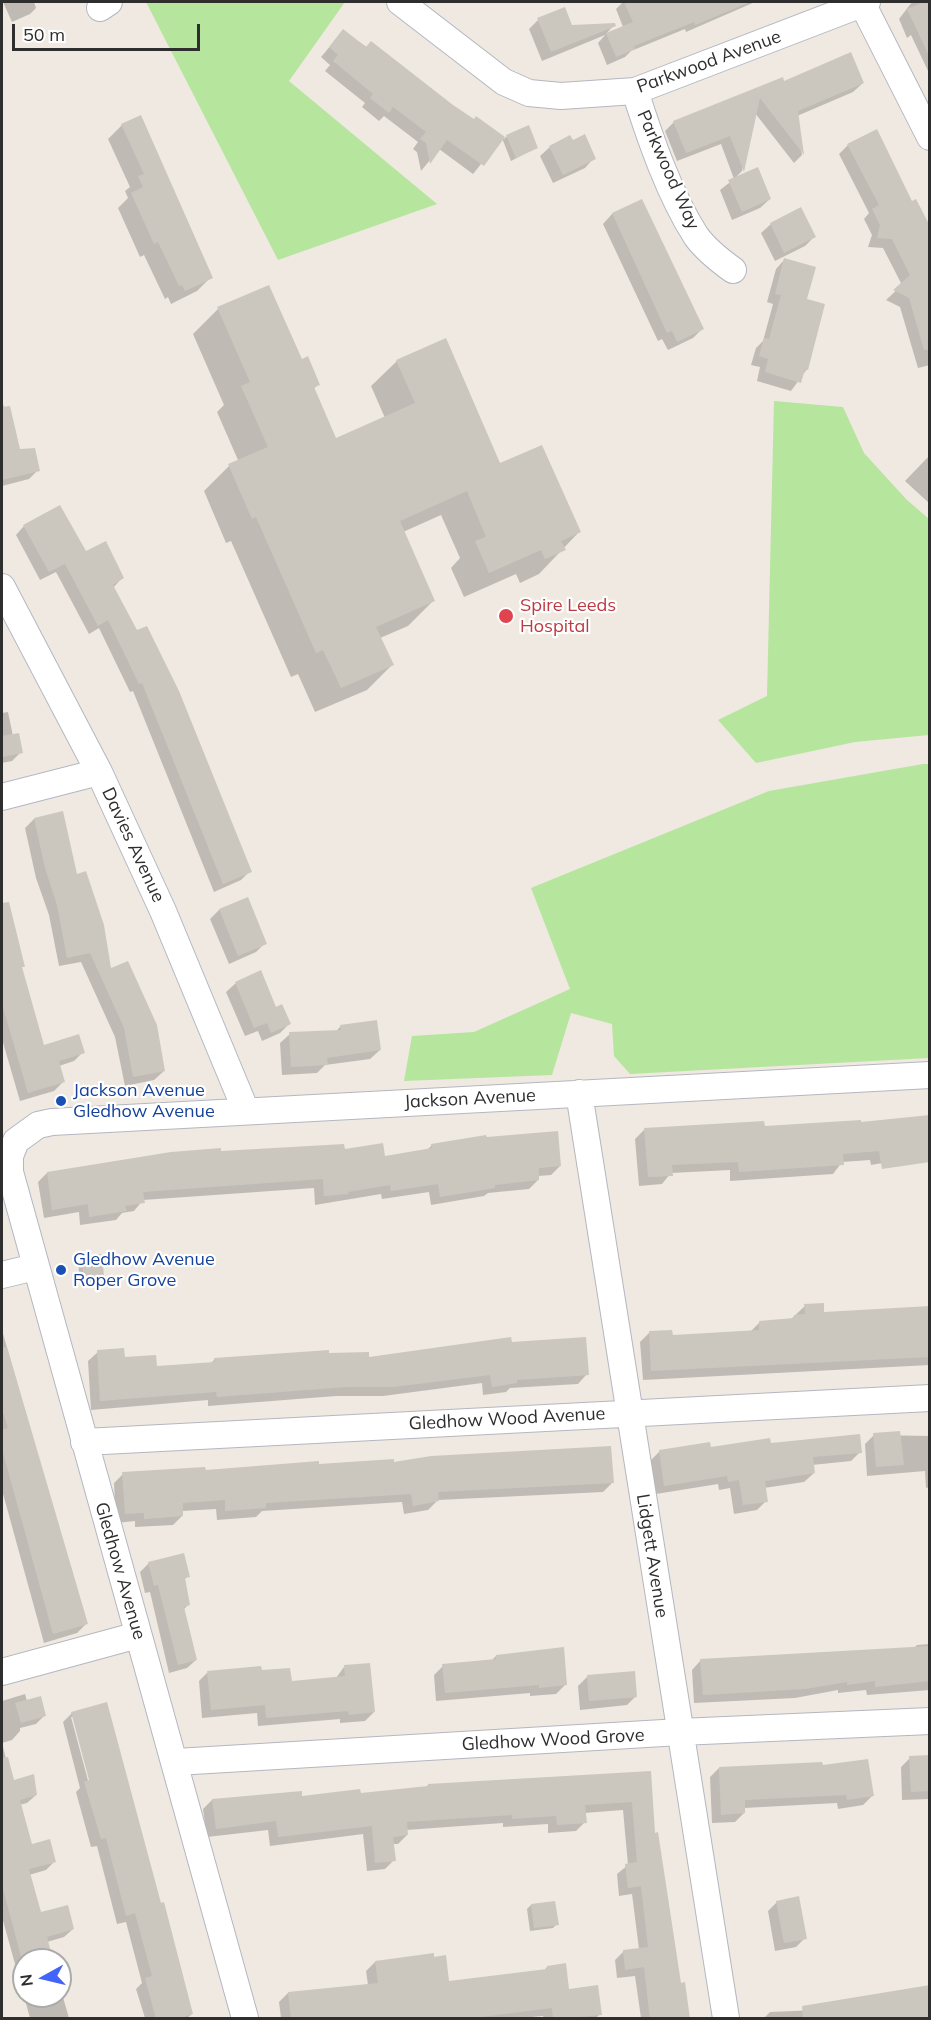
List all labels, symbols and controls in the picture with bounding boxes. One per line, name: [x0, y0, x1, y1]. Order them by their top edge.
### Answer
scale bar: [15, 12, 202, 50]
text: 50 m: [23, 23, 65, 46]
street label: Parkwood Avenue: [634, 26, 784, 98]
street label: Parkwood Way: [632, 107, 704, 233]
place label: Spire Leeds Hospital: [520, 595, 616, 638]
marker: Spire Leeds Hospital: [497, 607, 515, 625]
street label: Davies Avenue: [97, 784, 169, 906]
place label: Jackson Avenue Gledhow Avenue: [73, 1080, 215, 1122]
street label: Jackson Avenue: [404, 1085, 536, 1113]
marker: Jackson Avenue Gledhow Avenue: [54, 1094, 68, 1108]
place label: Gledhow Avenue Roper Grove: [73, 1249, 215, 1292]
marker: Gledhow Avenue Roper Grove: [54, 1263, 68, 1277]
street label: Gledhow Wood Avenue: [408, 1403, 606, 1435]
street label: Lidgett Avenue: [632, 1492, 672, 1620]
street label: Gledhow Avenue: [90, 1500, 150, 1642]
street label: Gledhow Wood Grove: [461, 1724, 645, 1756]
north arrow: [12, 1948, 72, 2008]
text: N: [15, 1973, 37, 1988]

